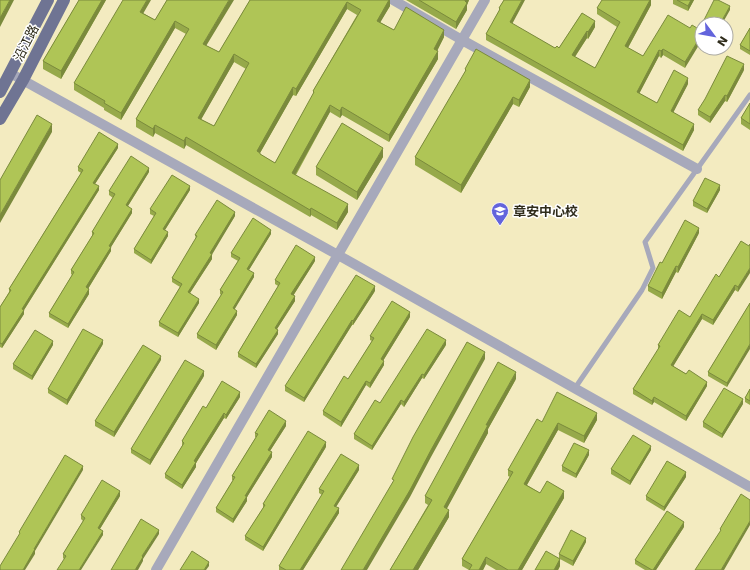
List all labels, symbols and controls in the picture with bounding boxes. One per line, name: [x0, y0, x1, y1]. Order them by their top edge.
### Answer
north arrow: [694, 16, 734, 56]
street label: 沿江路: [10, 22, 42, 64]
text: N: [714, 34, 730, 48]
school or university icon: 章安中心校: [490, 201, 510, 226]
place label: 章安中心校: [513, 204, 578, 219]

